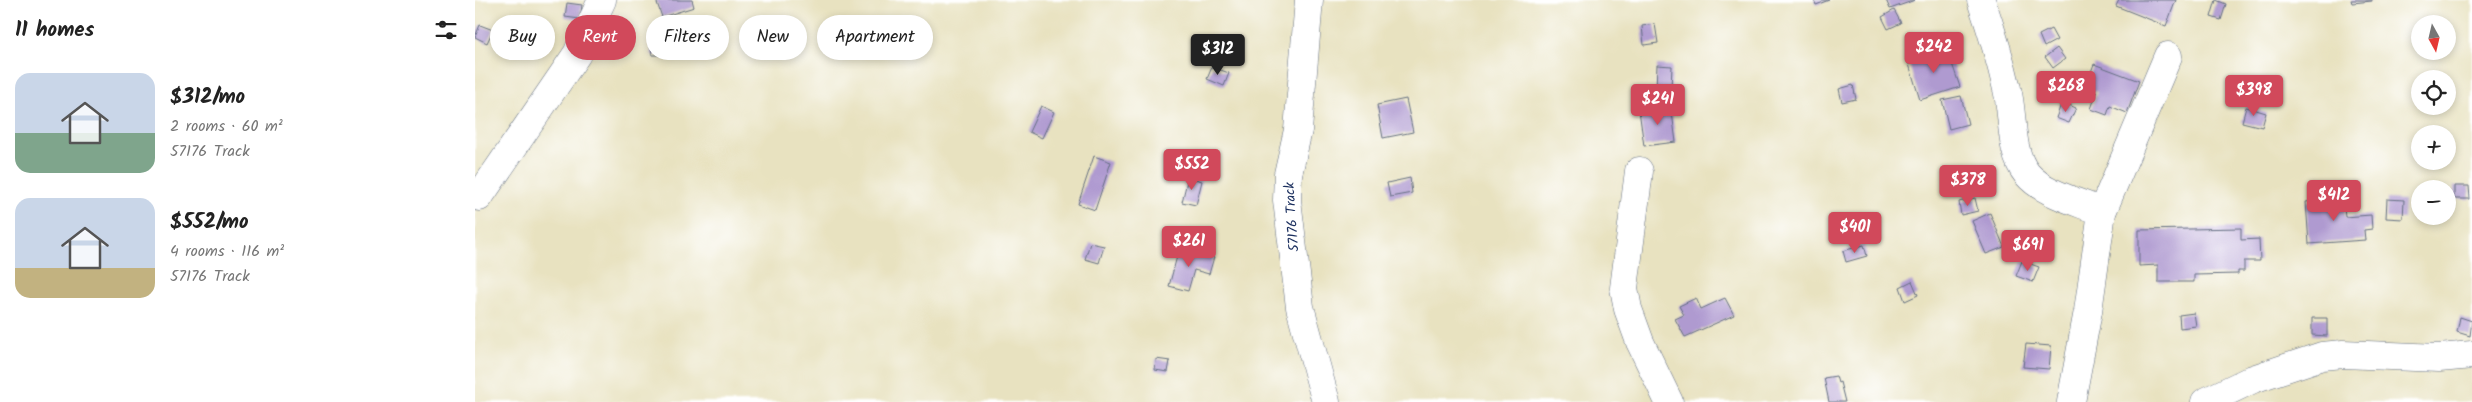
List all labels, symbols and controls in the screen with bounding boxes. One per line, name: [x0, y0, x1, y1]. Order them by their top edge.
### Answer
text: 11 homes: [15, 14, 94, 47]
chip: Buy: [490, 15, 555, 60]
chip: Rent: [565, 15, 636, 60]
chip: Filters: [646, 15, 729, 60]
chip: New: [739, 15, 807, 60]
chip: Apartment: [817, 15, 933, 60]
north arrow: [2411, 15, 2456, 60]
map controls: [2411, 15, 2456, 225]
icon: filters: [432, 16, 460, 44]
pin: $242: [1904, 32, 1964, 74]
pin: $312: [1188, 34, 1248, 76]
text: $242: [1916, 35, 1952, 60]
text: $312: [1202, 37, 1234, 62]
pin: $268: [2036, 70, 2096, 113]
button: locate: [2411, 70, 2456, 115]
text: $268: [2048, 74, 2084, 99]
pin: $398: [2224, 74, 2284, 117]
text: $398: [2236, 78, 2272, 103]
text: $312/mo: [170, 81, 245, 114]
pin: $241: [1628, 84, 1688, 126]
text: $241: [1642, 87, 1674, 112]
icon: home: [55, 93, 115, 153]
text: 2 rooms · 60 m²: [170, 114, 283, 139]
button: +: [2411, 125, 2456, 170]
text: 57176 Track: [170, 139, 250, 164]
pin: $552: [1162, 148, 1222, 191]
text: $552: [1175, 152, 1210, 177]
pin: $378: [1938, 164, 1998, 207]
text: $378: [1950, 168, 1986, 193]
pin: $412: [2304, 180, 2364, 222]
button: −: [2411, 180, 2456, 225]
street label: 57176 Track: [1279, 181, 1305, 252]
text: $412: [2318, 183, 2350, 208]
text: $552/mo: [170, 206, 249, 239]
pin: $401: [1825, 212, 1885, 254]
text: $401: [1839, 215, 1871, 240]
icon: home: [55, 218, 115, 278]
pin: $261: [1159, 226, 1219, 268]
text: $261: [1173, 229, 1205, 254]
pin: $691: [1998, 230, 2058, 272]
text: $691: [2012, 233, 2044, 258]
text: 4 rooms · 116 m²: [170, 239, 284, 264]
text: 57176 Track: [170, 264, 250, 289]

